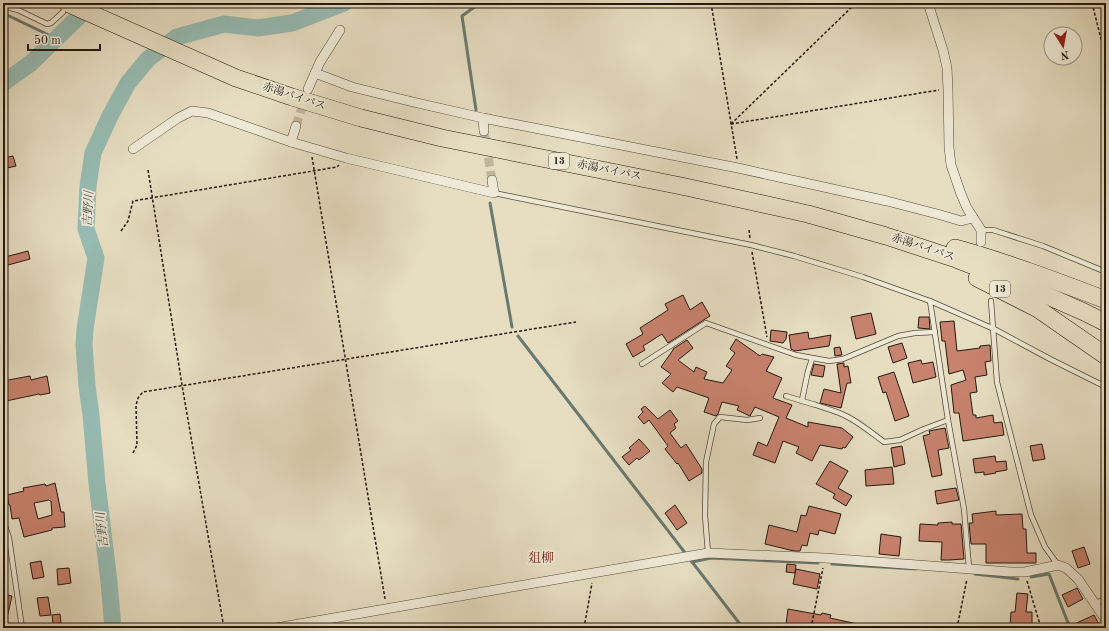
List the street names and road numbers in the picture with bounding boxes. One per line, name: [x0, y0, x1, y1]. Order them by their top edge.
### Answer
street label: 赤湯バイパス: [261, 80, 328, 112]
road number: 13: [549, 153, 569, 169]
street label: 赤湯バイパス: [576, 157, 643, 183]
street label: 赤湯バイパス: [890, 231, 957, 263]
road number: 13: [990, 281, 1010, 297]

